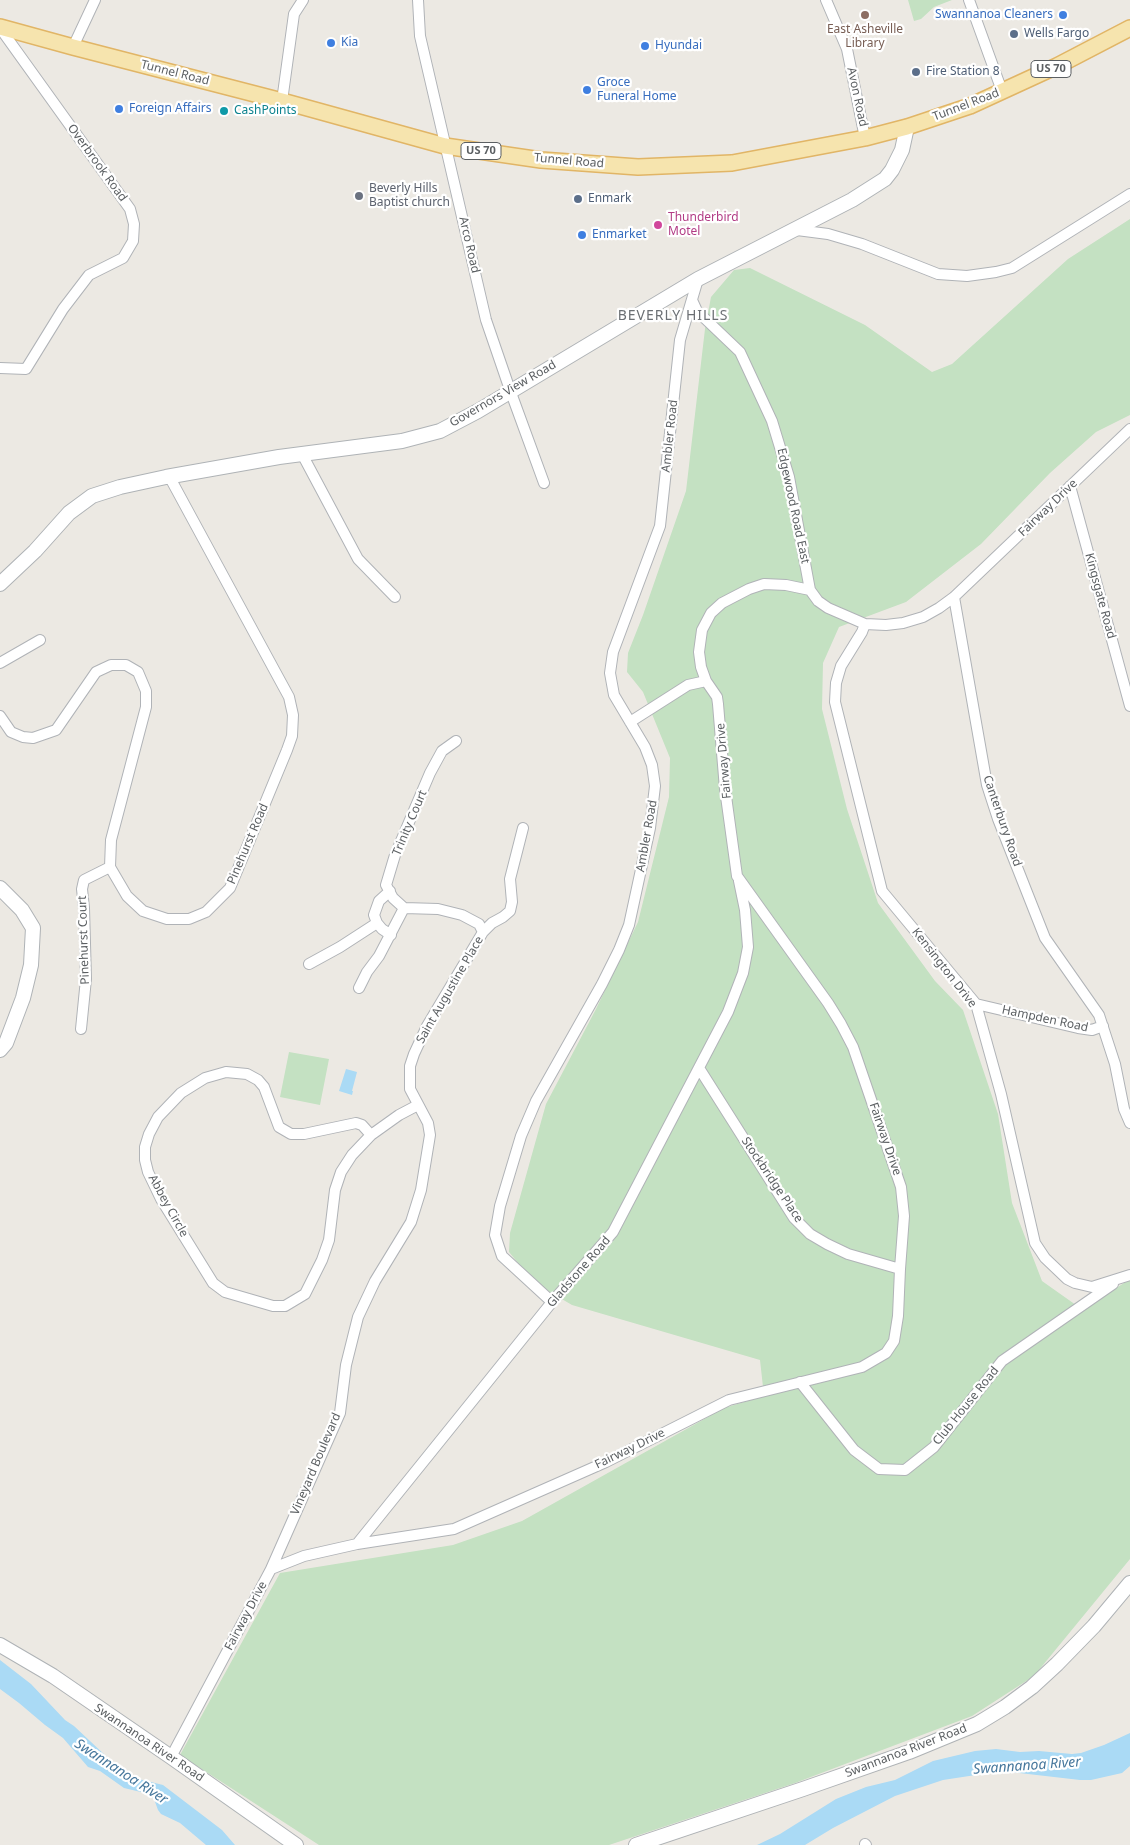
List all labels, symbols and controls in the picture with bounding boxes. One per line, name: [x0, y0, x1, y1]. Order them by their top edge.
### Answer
place label: Swannanoa Cleaners: [935, 8, 1053, 22]
marker: East Asheville Library: [859, 9, 871, 21]
marker: Swannanoa Cleaners: [1057, 9, 1069, 21]
place label: East Asheville Library: [827, 23, 903, 51]
place label: Wells Fargo: [1024, 27, 1089, 41]
marker: Wells Fargo: [1008, 28, 1020, 40]
place label: Kia: [341, 36, 358, 50]
marker: Kia: [325, 37, 337, 49]
place label: Hyundai: [655, 39, 702, 53]
marker: Hyundai: [639, 40, 651, 52]
street label: Tunnel Road: [139, 58, 211, 88]
road number: US 70: [1031, 61, 1071, 78]
place label: Fire Station 8: [926, 65, 1000, 79]
street label: Avon Road: [844, 66, 870, 128]
marker: Fire Station 8: [910, 66, 922, 78]
place label: Groce Funeral Home: [597, 76, 677, 104]
marker: Groce Funeral Home: [581, 84, 593, 96]
street label: Tunnel Road: [931, 86, 1001, 124]
place label: Foreign Affairs: [129, 102, 211, 116]
marker: Foreign Affairs: [113, 103, 125, 115]
place label: CashPoints: [234, 104, 297, 118]
marker: CashPoints: [218, 105, 230, 117]
street label: Overbrook Road: [64, 121, 130, 205]
road number: US 70: [461, 142, 501, 160]
street label: Tunnel Road: [533, 151, 605, 171]
place label: Beverly Hills Baptist church: [369, 182, 450, 210]
marker: Beverly Hills Baptist church: [353, 190, 365, 202]
place label: Enmark: [588, 192, 631, 206]
marker: Enmark: [572, 193, 584, 205]
place label: Thunderbird Motel: [668, 211, 739, 239]
street label: Arco Road: [456, 215, 482, 275]
marker: Thunderbird Motel: [652, 219, 664, 231]
place label: Enmarket: [592, 228, 647, 242]
marker: Enmarket: [576, 229, 588, 241]
district label: BEVERLY HILLS: [616, 308, 730, 324]
street label: Governors View Road: [447, 358, 559, 430]
street label: Ambler Road: [659, 399, 681, 473]
street label: Edgewood Road East: [774, 447, 812, 565]
street label: Fairway Drive: [1016, 476, 1080, 540]
street label: Kingsgate Road: [1082, 552, 1118, 640]
street label: Fairway Drive: [714, 722, 734, 800]
street label: Canterbury Road: [980, 773, 1024, 869]
street label: Trinity Court: [390, 788, 430, 858]
street label: Ambler Road: [634, 799, 660, 873]
street label: Pinehurst Road: [224, 801, 272, 887]
street label: Pinehurst Court: [75, 895, 93, 985]
street label: Kensington Drive: [908, 925, 980, 1011]
street label: Saint Augustine Place: [413, 934, 487, 1046]
street label: Hampden Road: [1001, 1003, 1089, 1035]
street label: Fairway Drive: [866, 1101, 904, 1177]
street label: Stockbridge Place: [738, 1135, 806, 1225]
street label: Abbey Circle: [145, 1172, 191, 1240]
street label: Gladstone Road: [544, 1234, 614, 1310]
street label: Club House Road: [930, 1364, 1002, 1448]
street label: Vineyard Boulevard: [288, 1411, 344, 1517]
street label: Fairway Drive: [593, 1426, 667, 1472]
street label: Fairway Drive: [222, 1579, 270, 1653]
street label: Swannanoa River Road: [91, 1701, 207, 1785]
street label: Swannanoa River Road: [843, 1721, 969, 1781]
water label: Swannanoa River: [71, 1736, 171, 1808]
water label: Swannanoa River: [973, 1754, 1081, 1778]

